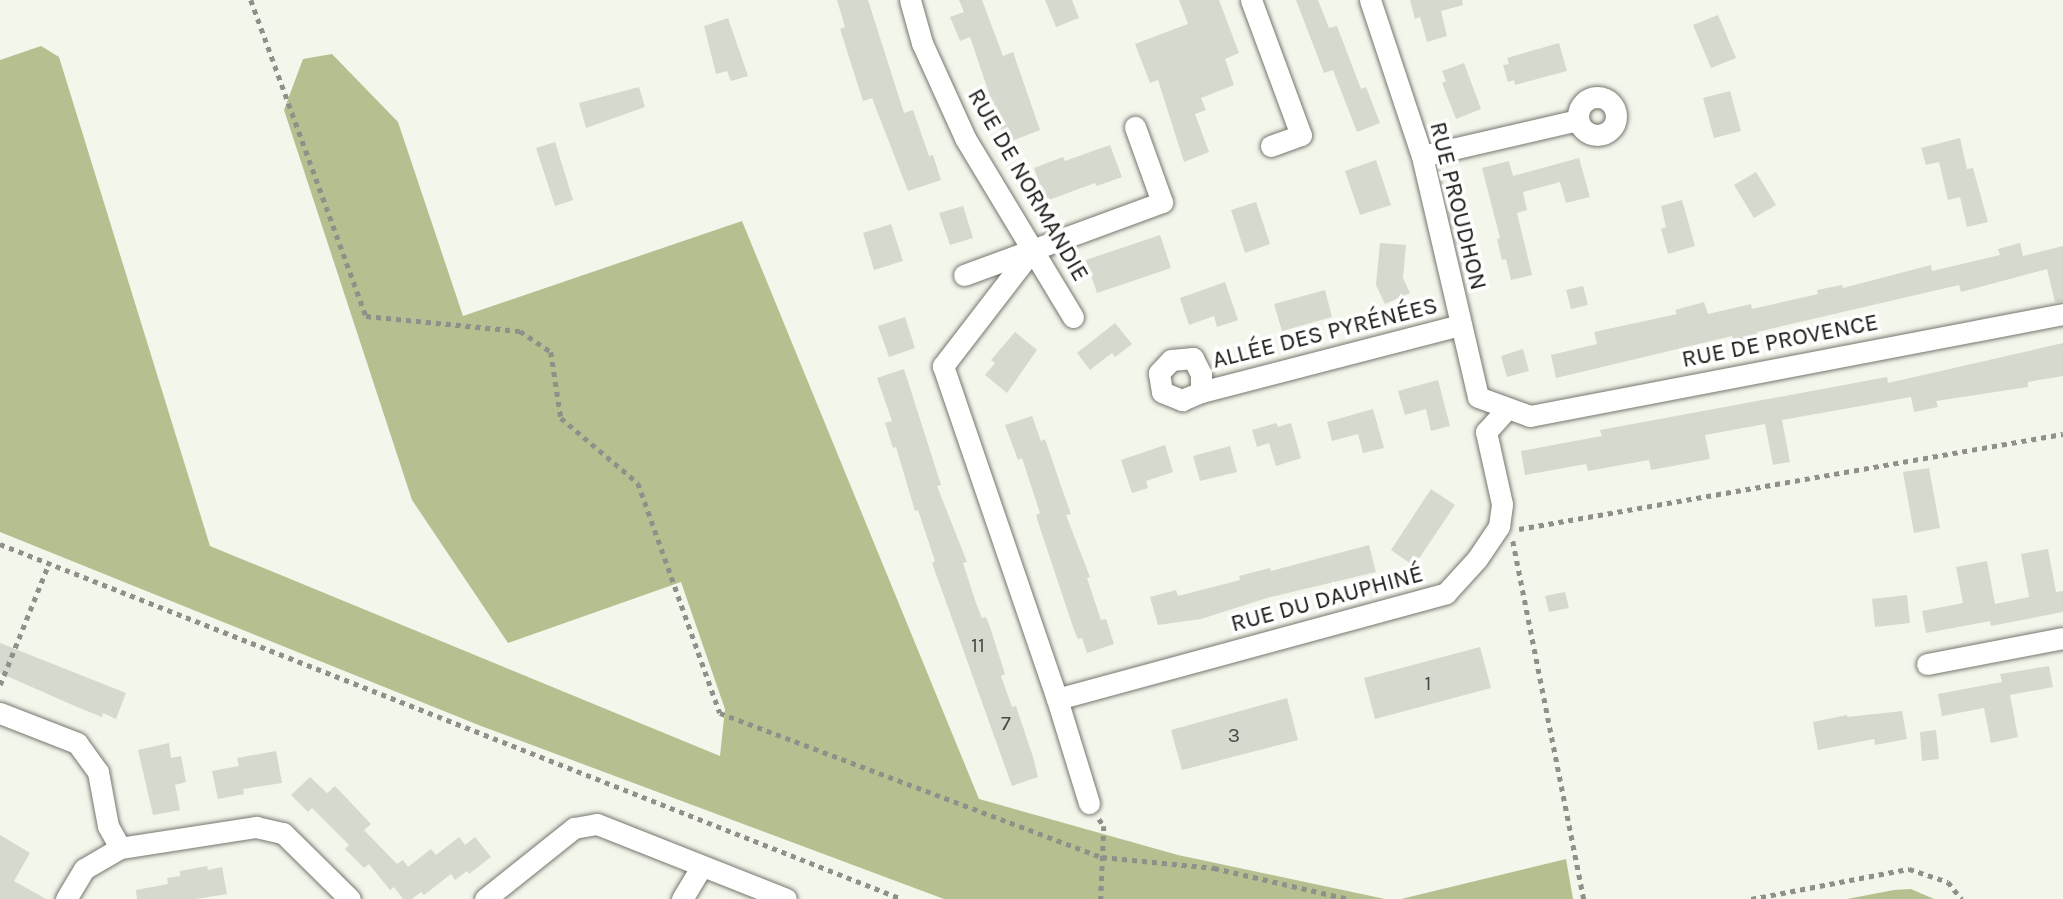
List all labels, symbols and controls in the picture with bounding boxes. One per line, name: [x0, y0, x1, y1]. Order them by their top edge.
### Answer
street label: RUE DE NORMANDIE: [961, 84, 1095, 286]
street label: RUE PROUDHON: [1423, 119, 1493, 293]
street label: ALLÉE DES PYRÉNÉES: [1209, 291, 1441, 375]
street label: RUE DE PROVENCE: [1679, 308, 1881, 374]
street label: RUE DU DAUPHINÉ: [1228, 559, 1426, 639]
house number: 11: [971, 632, 985, 658]
house number: 1: [1425, 670, 1431, 696]
house number: 7: [1001, 710, 1011, 736]
house number: 3: [1228, 722, 1240, 748]

